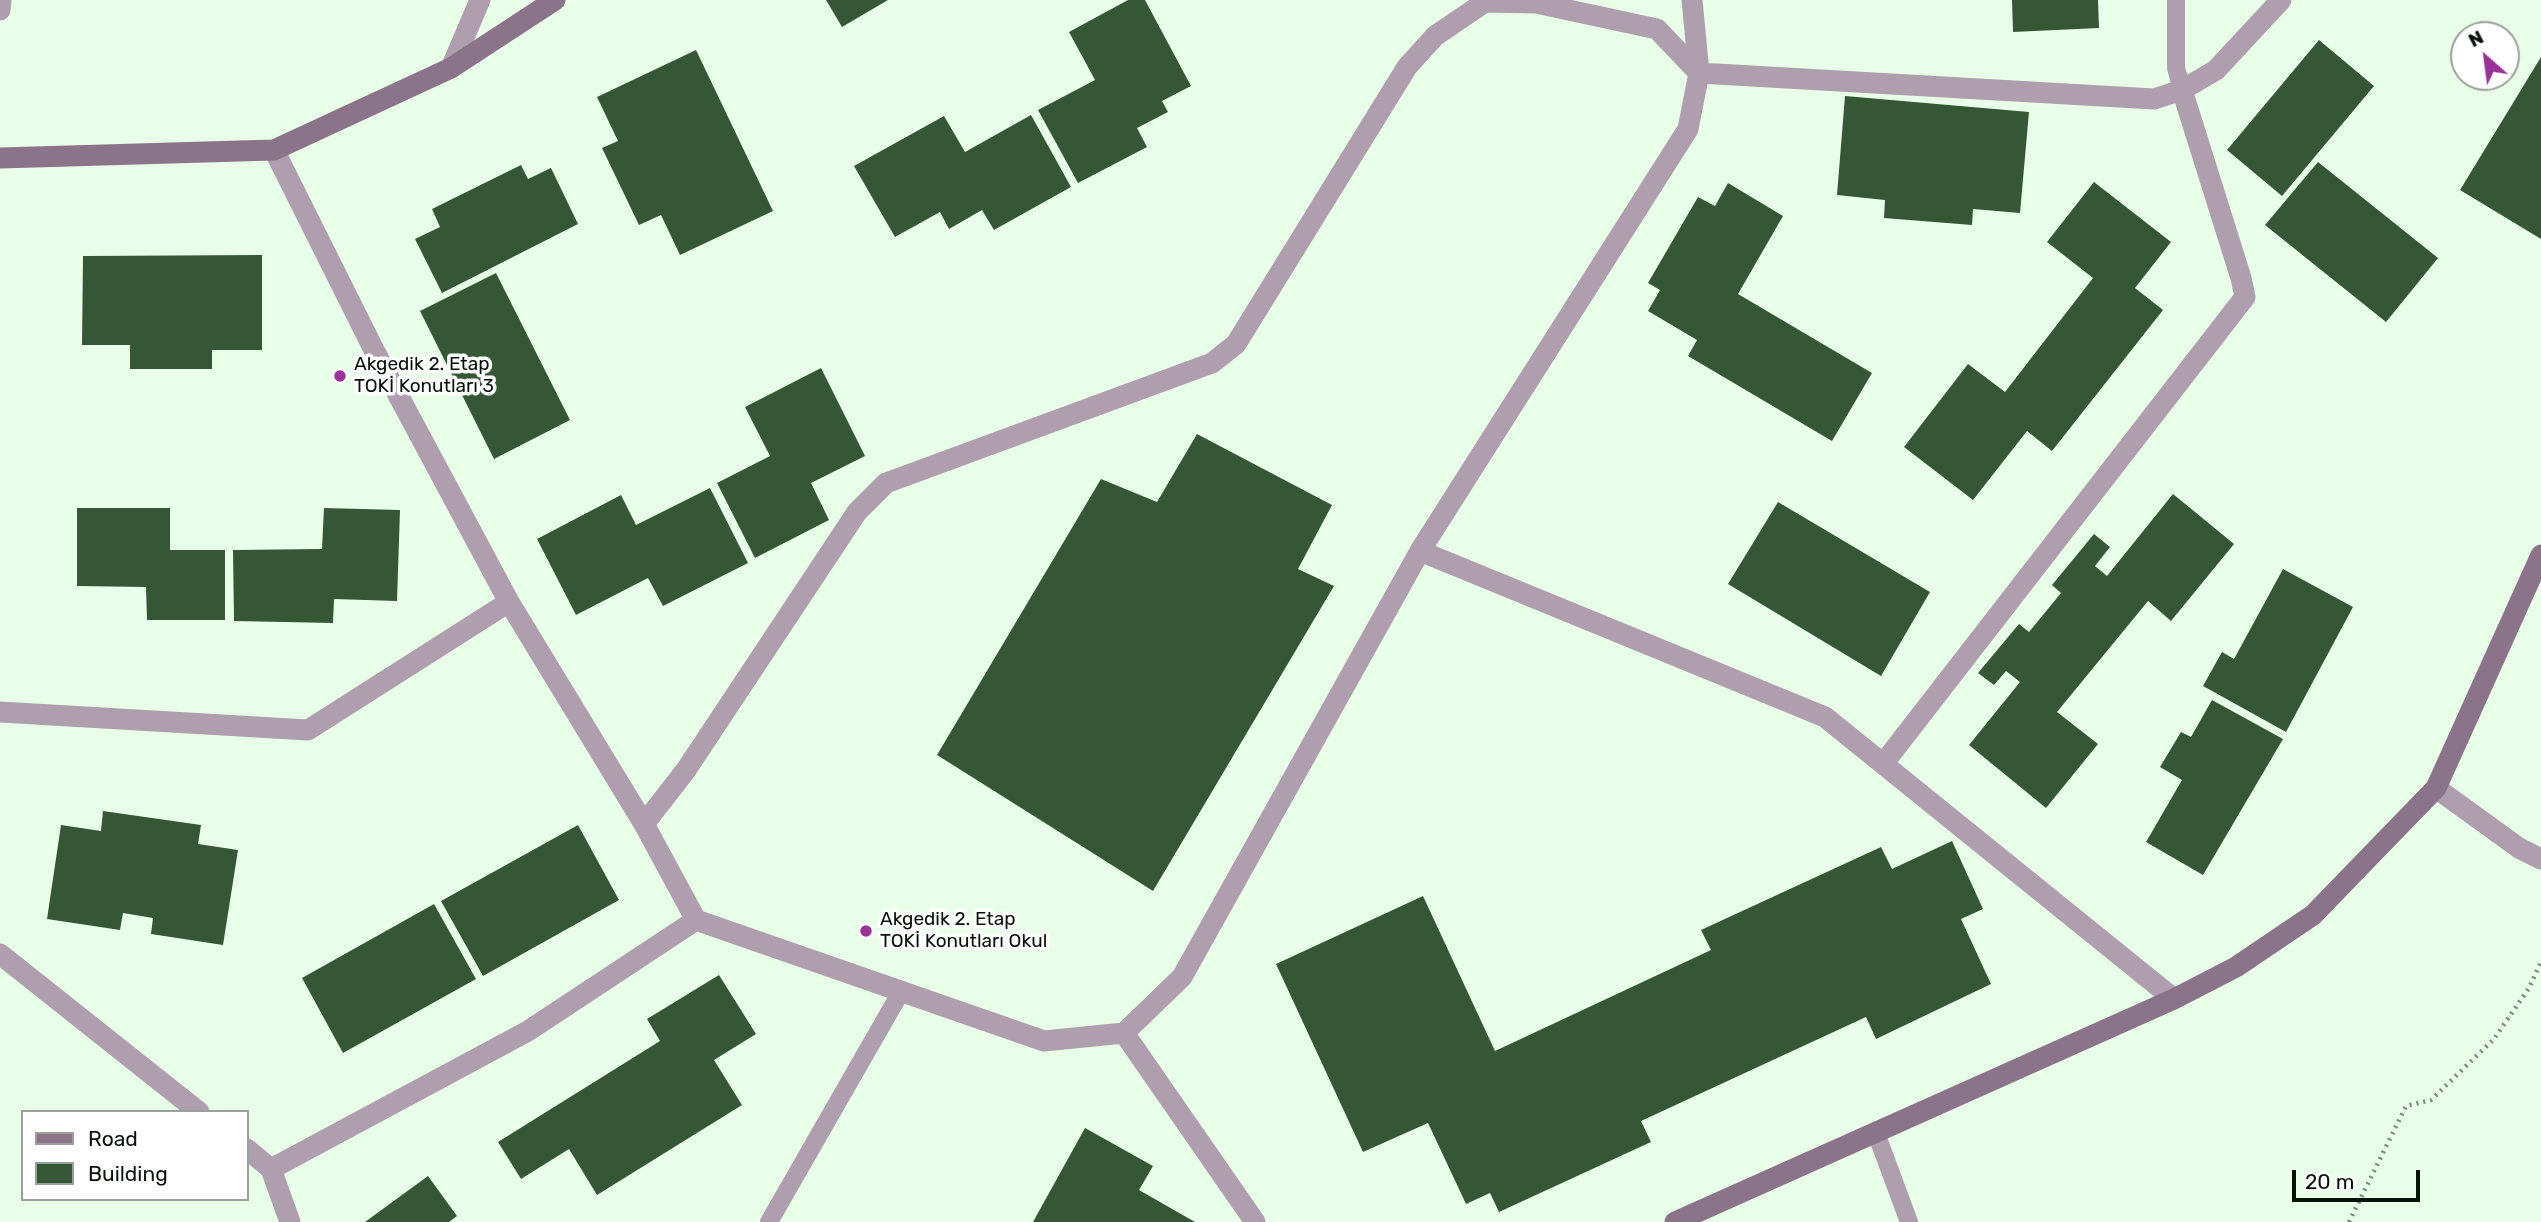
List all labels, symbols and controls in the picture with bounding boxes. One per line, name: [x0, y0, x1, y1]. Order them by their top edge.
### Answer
north arrow: [2450, 21, 2520, 91]
text: N: [2464, 25, 2487, 52]
place label: Akgedik 2. Etap TOKİ Konutları 3: [354, 354, 494, 398]
marker: Akgedik 2. Etap TOKİ Konutları 3: [332, 368, 348, 384]
place label: Akgedik 2. Etap TOKİ Konutları Okul: [880, 909, 1047, 953]
marker: Akgedik 2. Etap TOKİ Konutları Okul: [858, 923, 874, 939]
legend: [21, 1110, 248, 1201]
text: Road: [88, 1126, 138, 1151]
scale bar: [2296, 1156, 2424, 1200]
text: Building: [88, 1161, 168, 1186]
text: 20 m: [2305, 1169, 2354, 1194]

